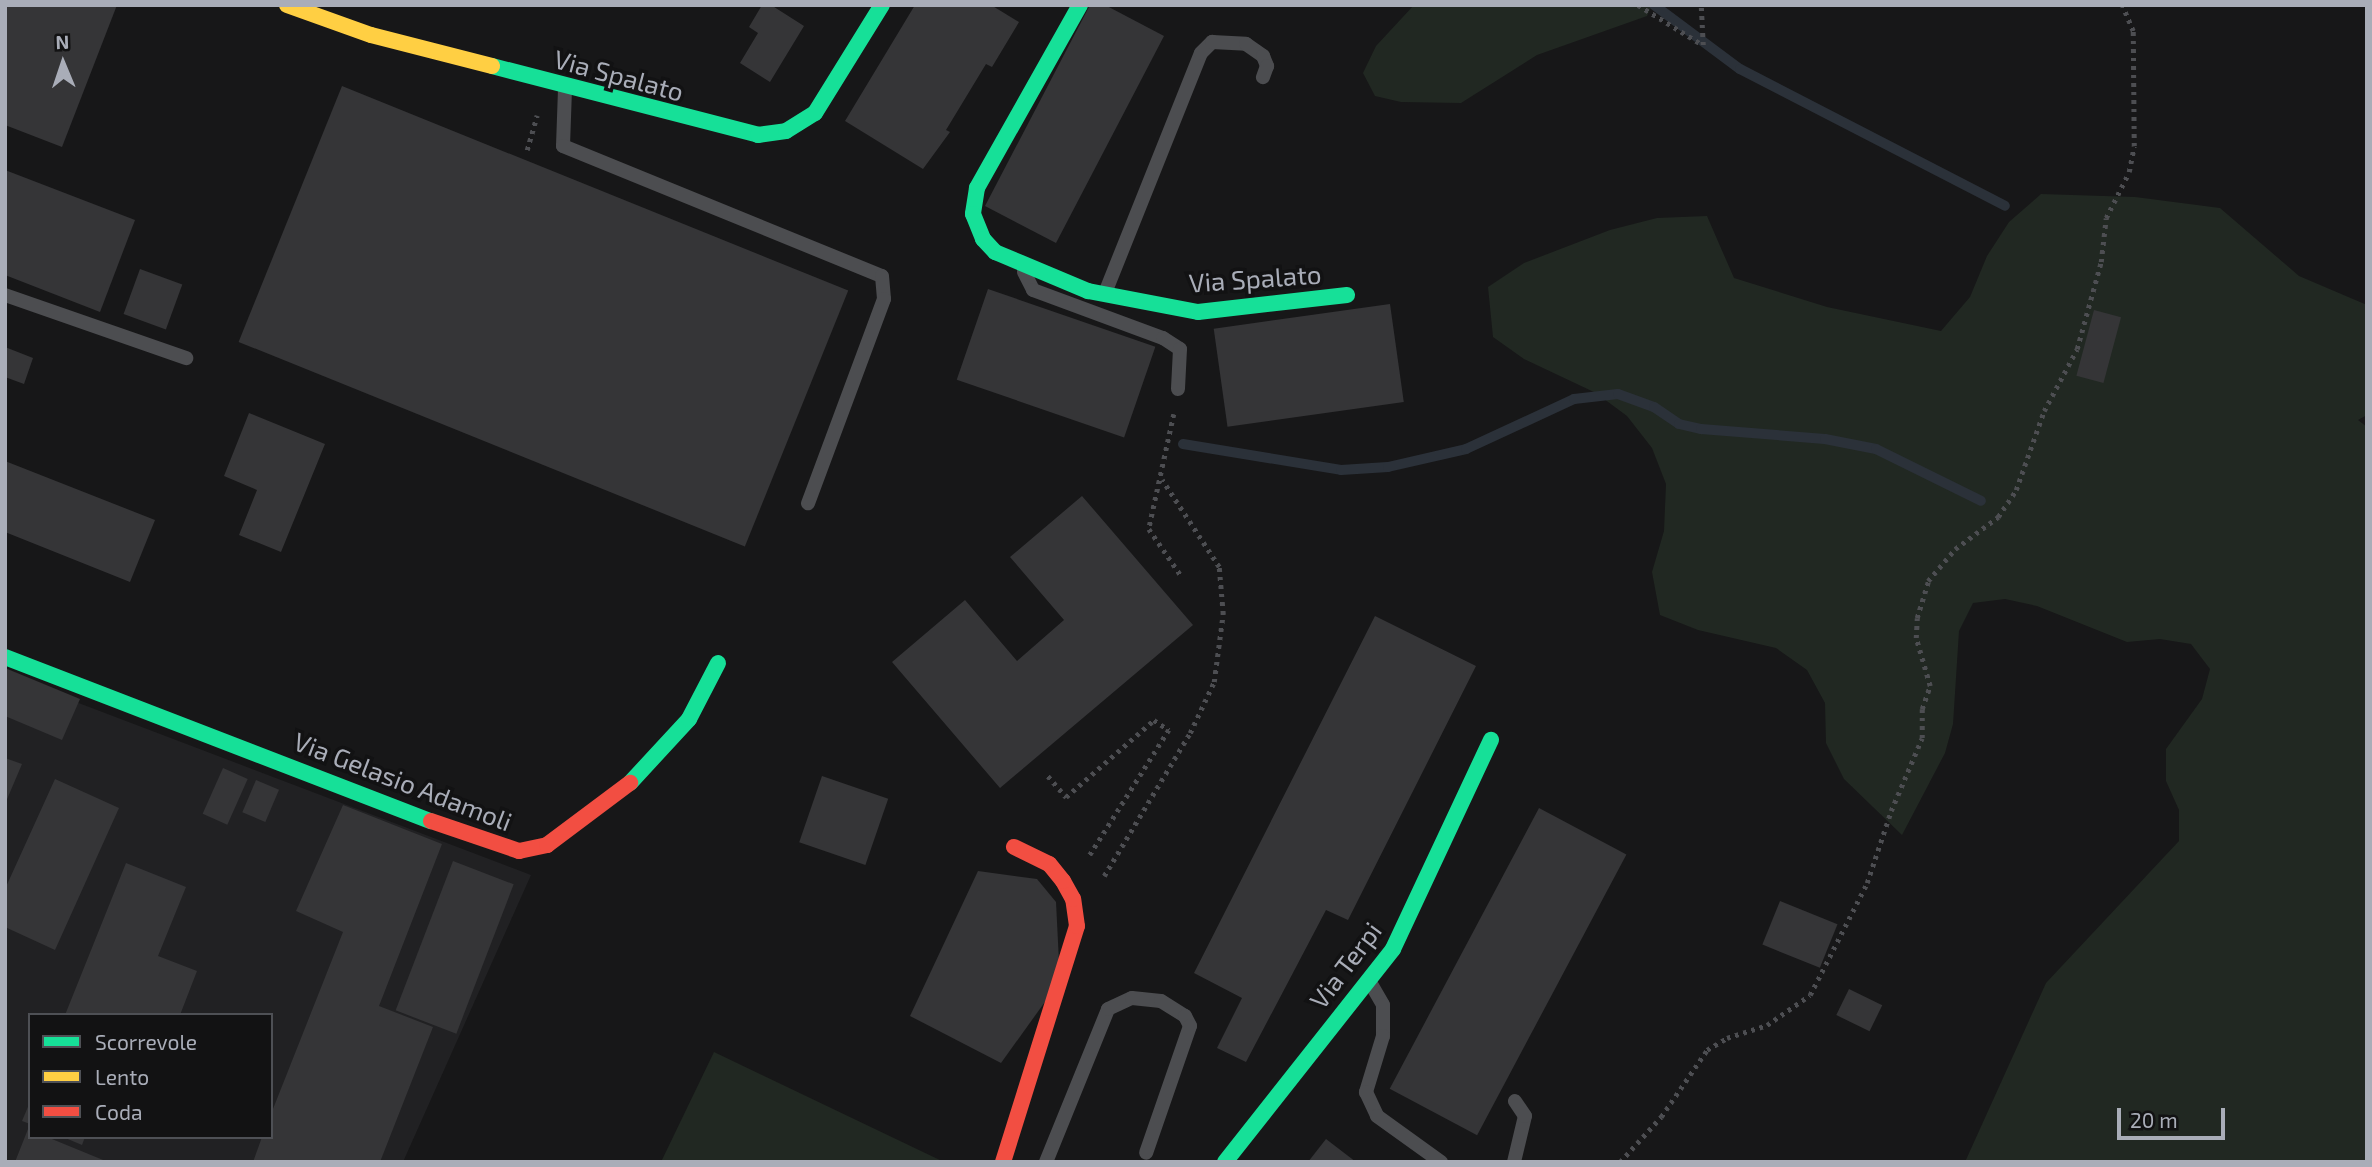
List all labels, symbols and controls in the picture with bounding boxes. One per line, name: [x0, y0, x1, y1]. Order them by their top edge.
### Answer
north arrow: [28, 28, 98, 98]
text: N: [55, 30, 70, 53]
street label: Via Spalato: [551, 43, 687, 107]
street label: Via Spalato: [1188, 258, 1322, 298]
street label: Via Gelasio Adamoli: [289, 725, 517, 837]
street label: Via Terpi: [1302, 915, 1388, 1015]
legend: [28, 1013, 273, 1139]
text: Scorrevole: [95, 1029, 197, 1054]
text: Lento: [95, 1064, 149, 1089]
scale bar: [2120, 1094, 2228, 1138]
text: Coda: [95, 1099, 142, 1124]
text: 20 m: [2130, 1107, 2178, 1132]

